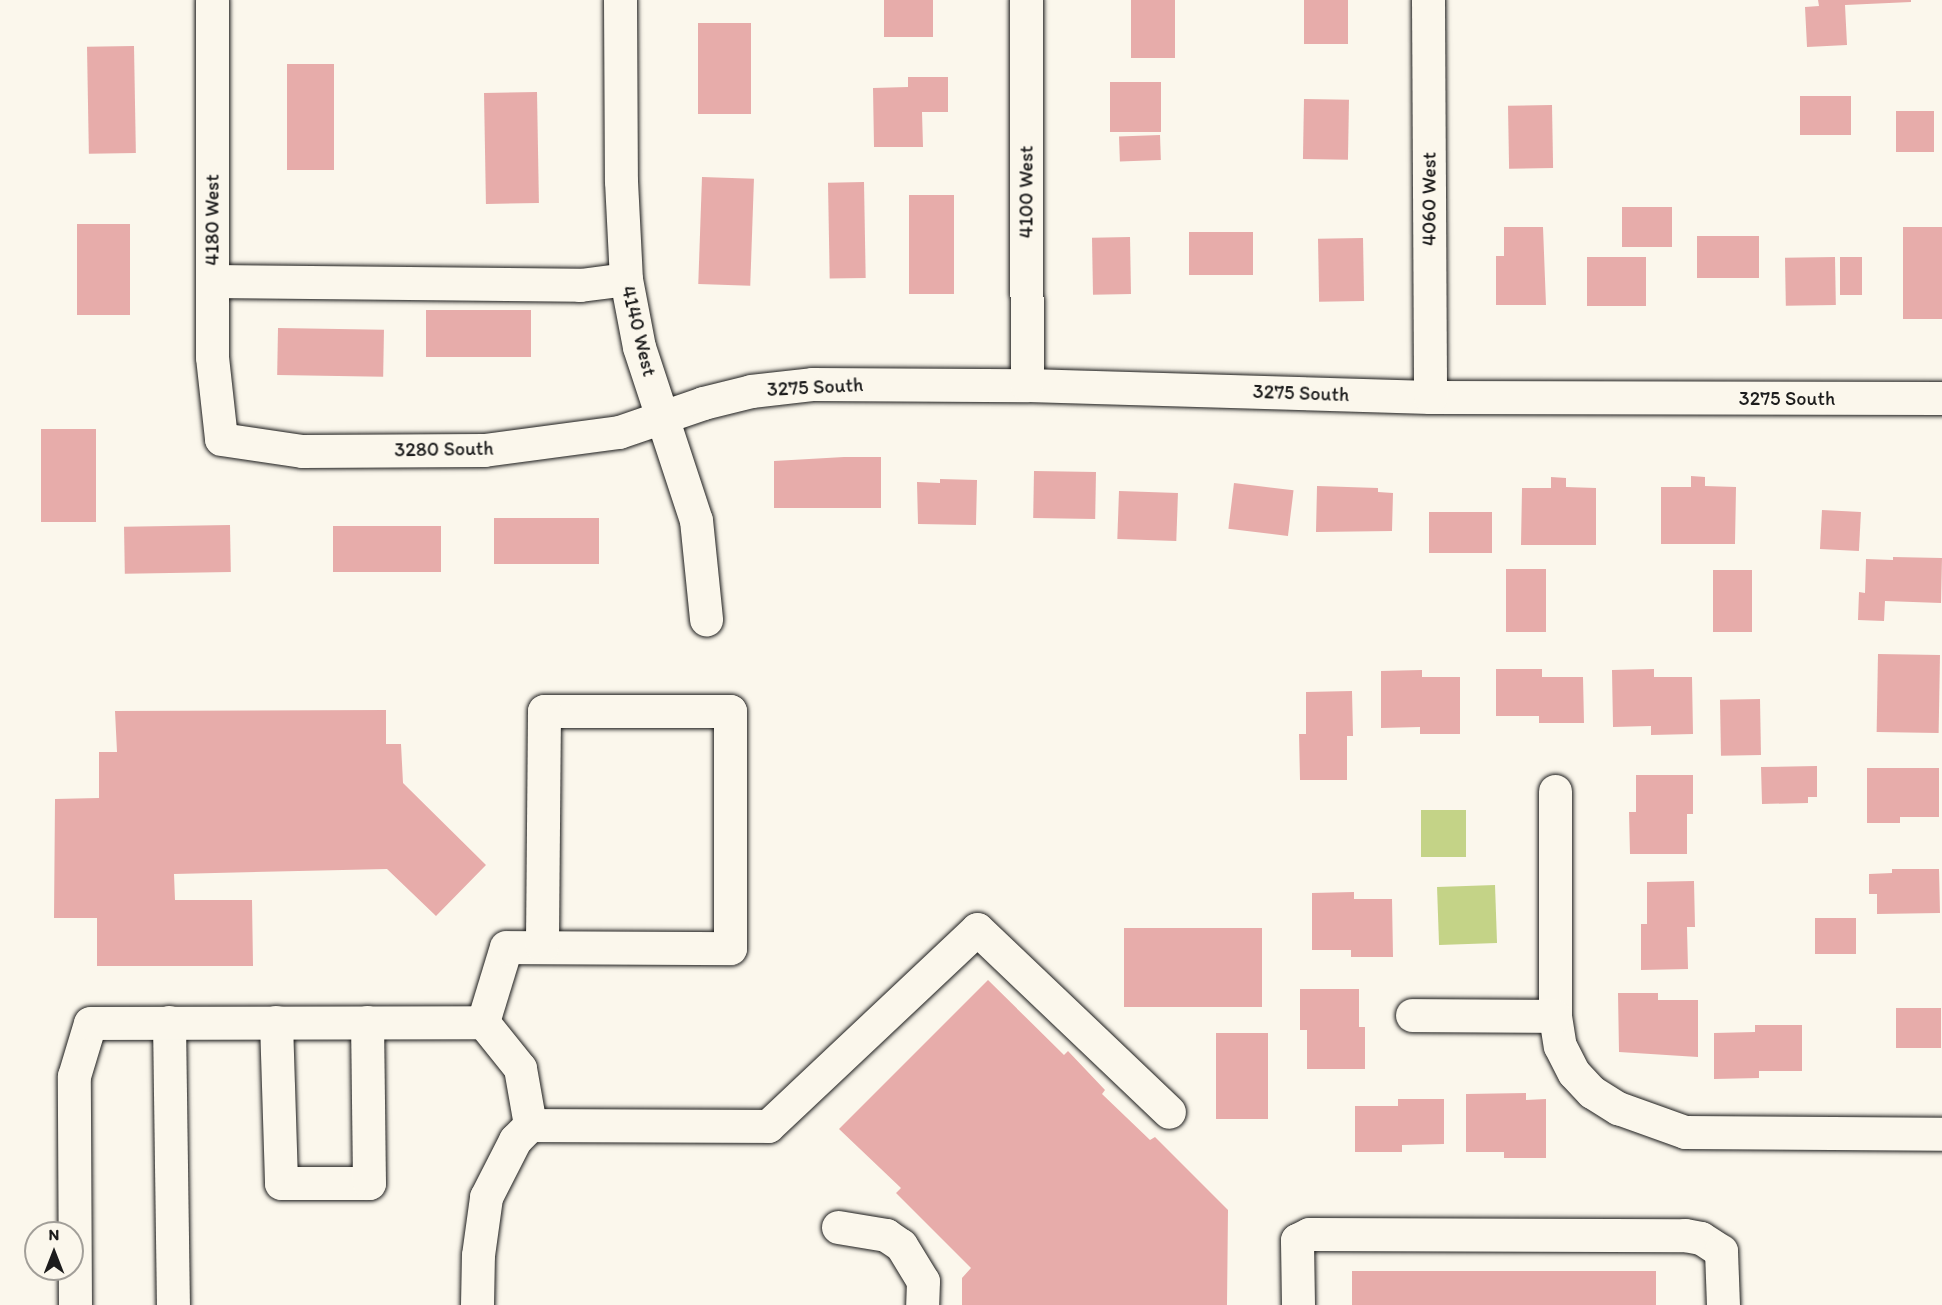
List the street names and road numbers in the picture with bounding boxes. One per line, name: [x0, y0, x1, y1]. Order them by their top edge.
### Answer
street label: 4100 West: [1014, 146, 1038, 238]
street label: 4060 West: [1417, 152, 1441, 246]
street label: 4180 West: [200, 174, 224, 266]
street label: 4140 West: [616, 283, 662, 379]
street label: 3275 South: [766, 372, 864, 402]
street label: 3275 South: [1252, 379, 1350, 407]
street label: 3275 South: [1739, 386, 1835, 410]
street label: 3280 South: [394, 436, 494, 462]

